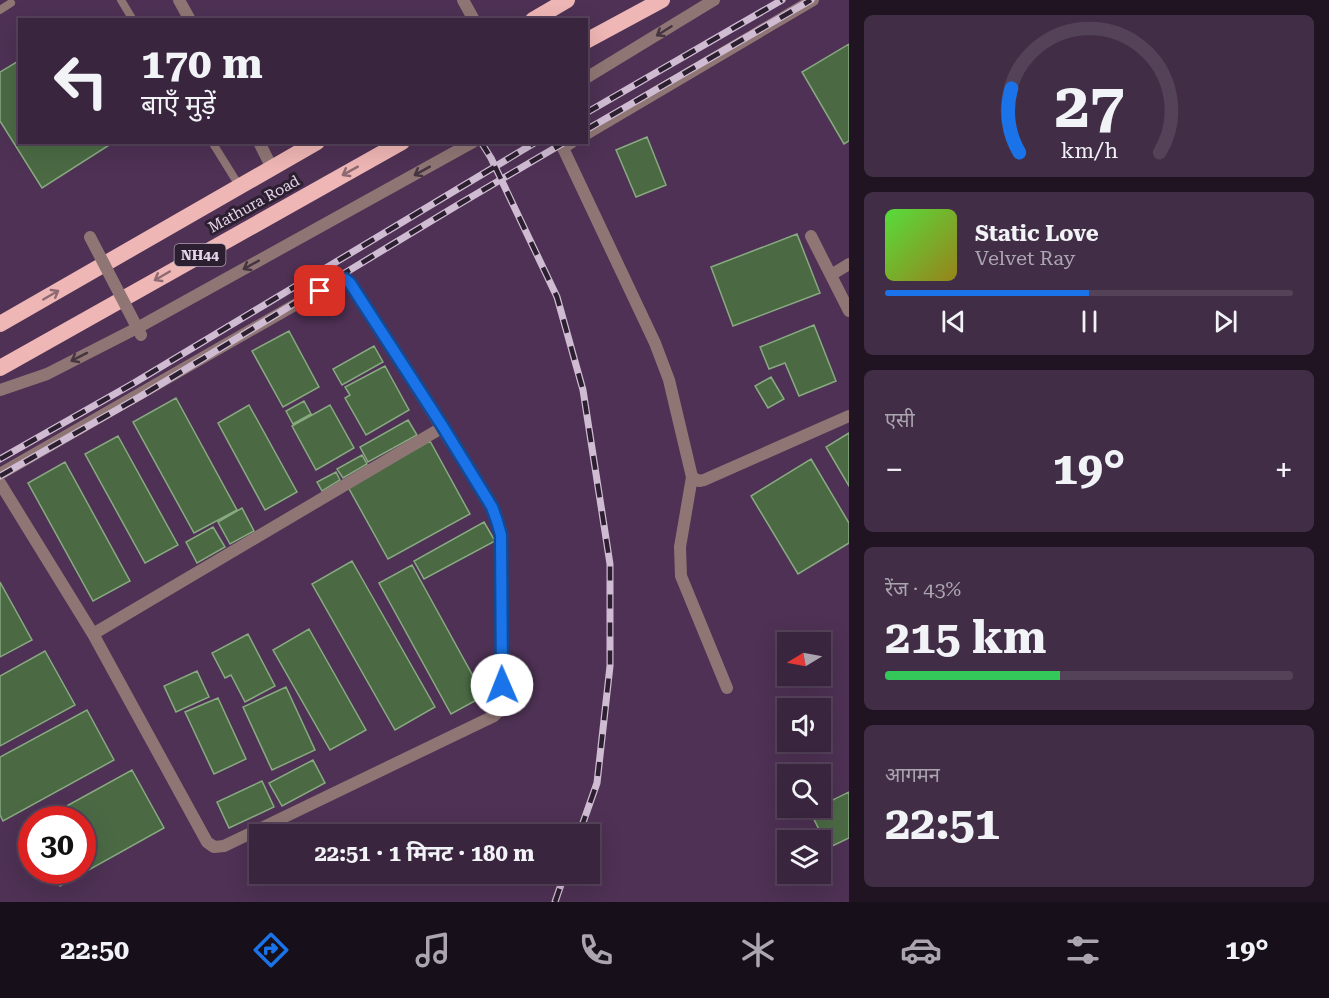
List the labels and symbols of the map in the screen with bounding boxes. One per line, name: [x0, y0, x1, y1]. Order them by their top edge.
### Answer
one-way arrow: [656, 25, 673, 37]
one-way arrow: [414, 165, 431, 177]
one-way arrow: [342, 166, 360, 177]
street label: Mathura Road: [205, 171, 303, 236]
road number: NH44: [174, 244, 226, 266]
one-way arrow: [243, 259, 260, 271]
pin: [294, 265, 345, 316]
one-way arrow: [154, 271, 171, 283]
one-way arrow: [42, 289, 59, 301]
one-way arrow: [71, 352, 89, 364]
north arrow: [777, 632, 831, 686]
position arrow: [470, 653, 534, 717]
speed limit sign: 30: [18, 806, 96, 884]

